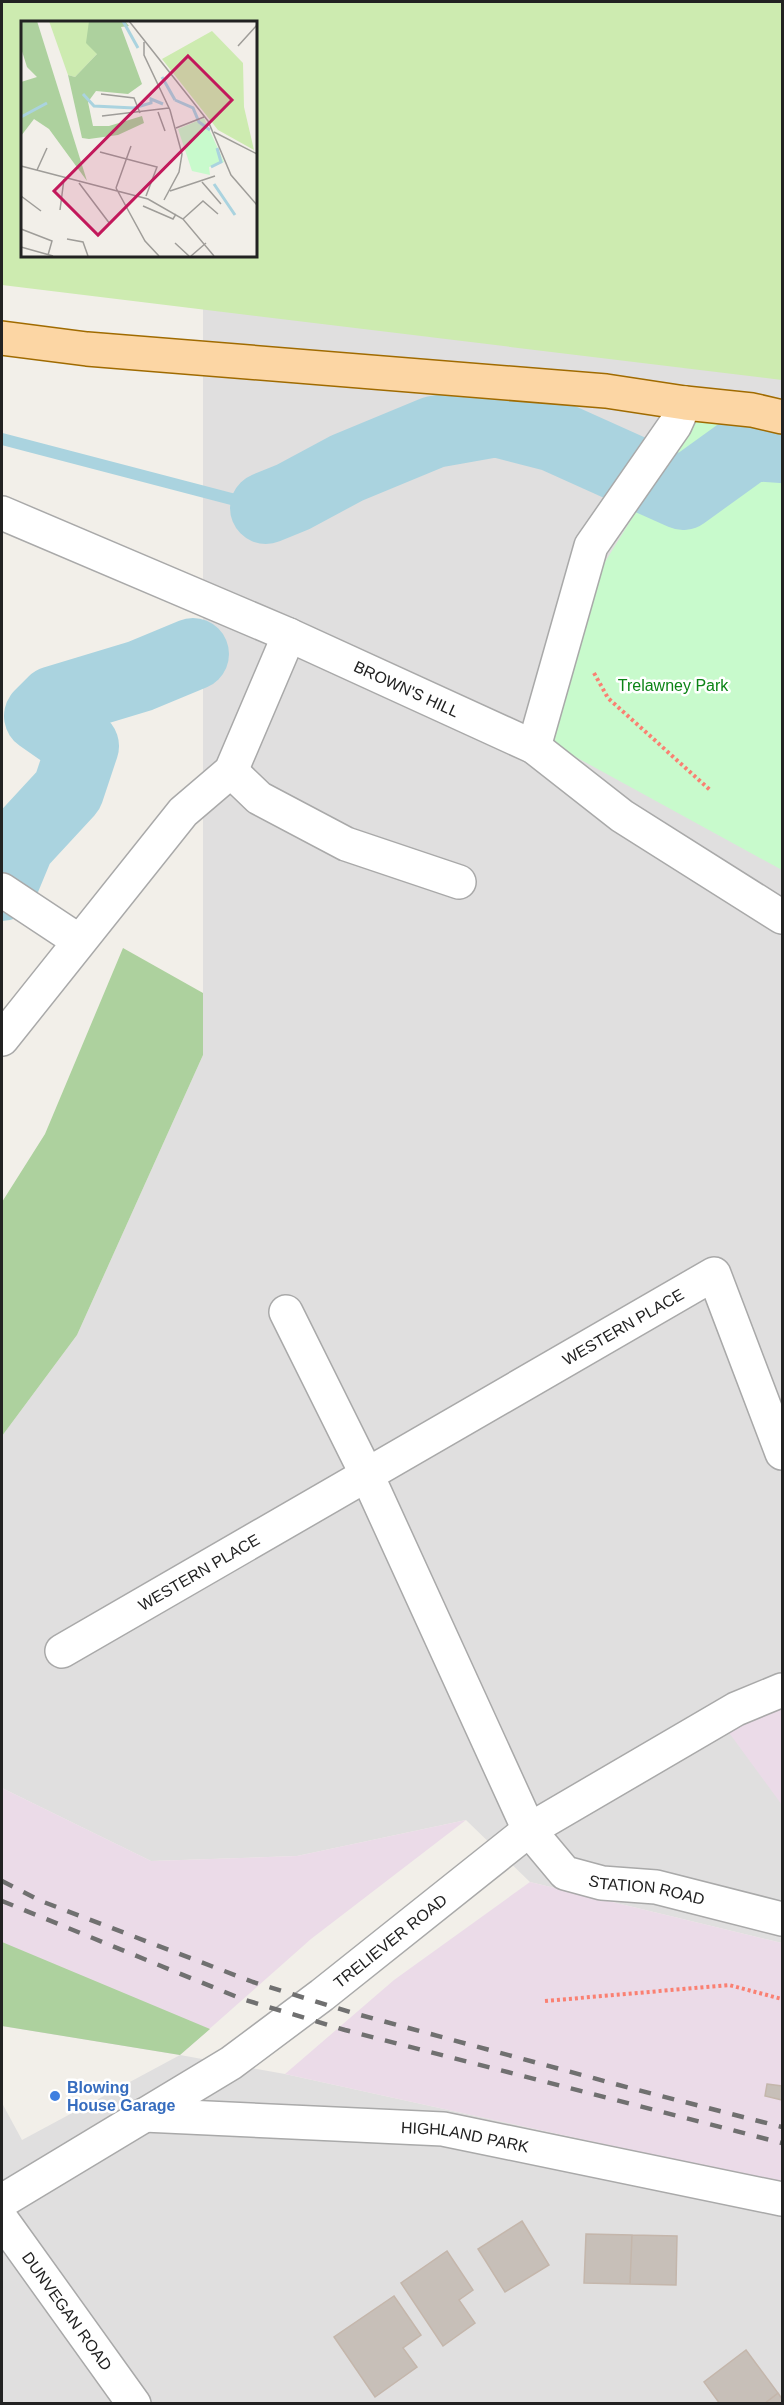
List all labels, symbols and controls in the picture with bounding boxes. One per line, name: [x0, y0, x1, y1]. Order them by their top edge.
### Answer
inset map: [21, 21, 256, 256]
street label: BROWN'S HILL: [351, 657, 462, 720]
park label: Trelawney Park: [618, 677, 729, 694]
street label: WESTERN PLACE: [559, 1285, 687, 1368]
street label: WESTERN PLACE: [135, 1530, 262, 1614]
street label: STATION ROAD: [587, 1871, 707, 1908]
street label: TRELIEVER ROAD: [330, 1891, 450, 1991]
place label: Blowing House Garage: [67, 2079, 176, 2114]
marker: Blowing House Garage: [48, 2089, 62, 2103]
street label: HIGHLAND PARK: [401, 2119, 531, 2155]
street label: DUNVEGAN ROAD: [19, 2249, 115, 2373]

